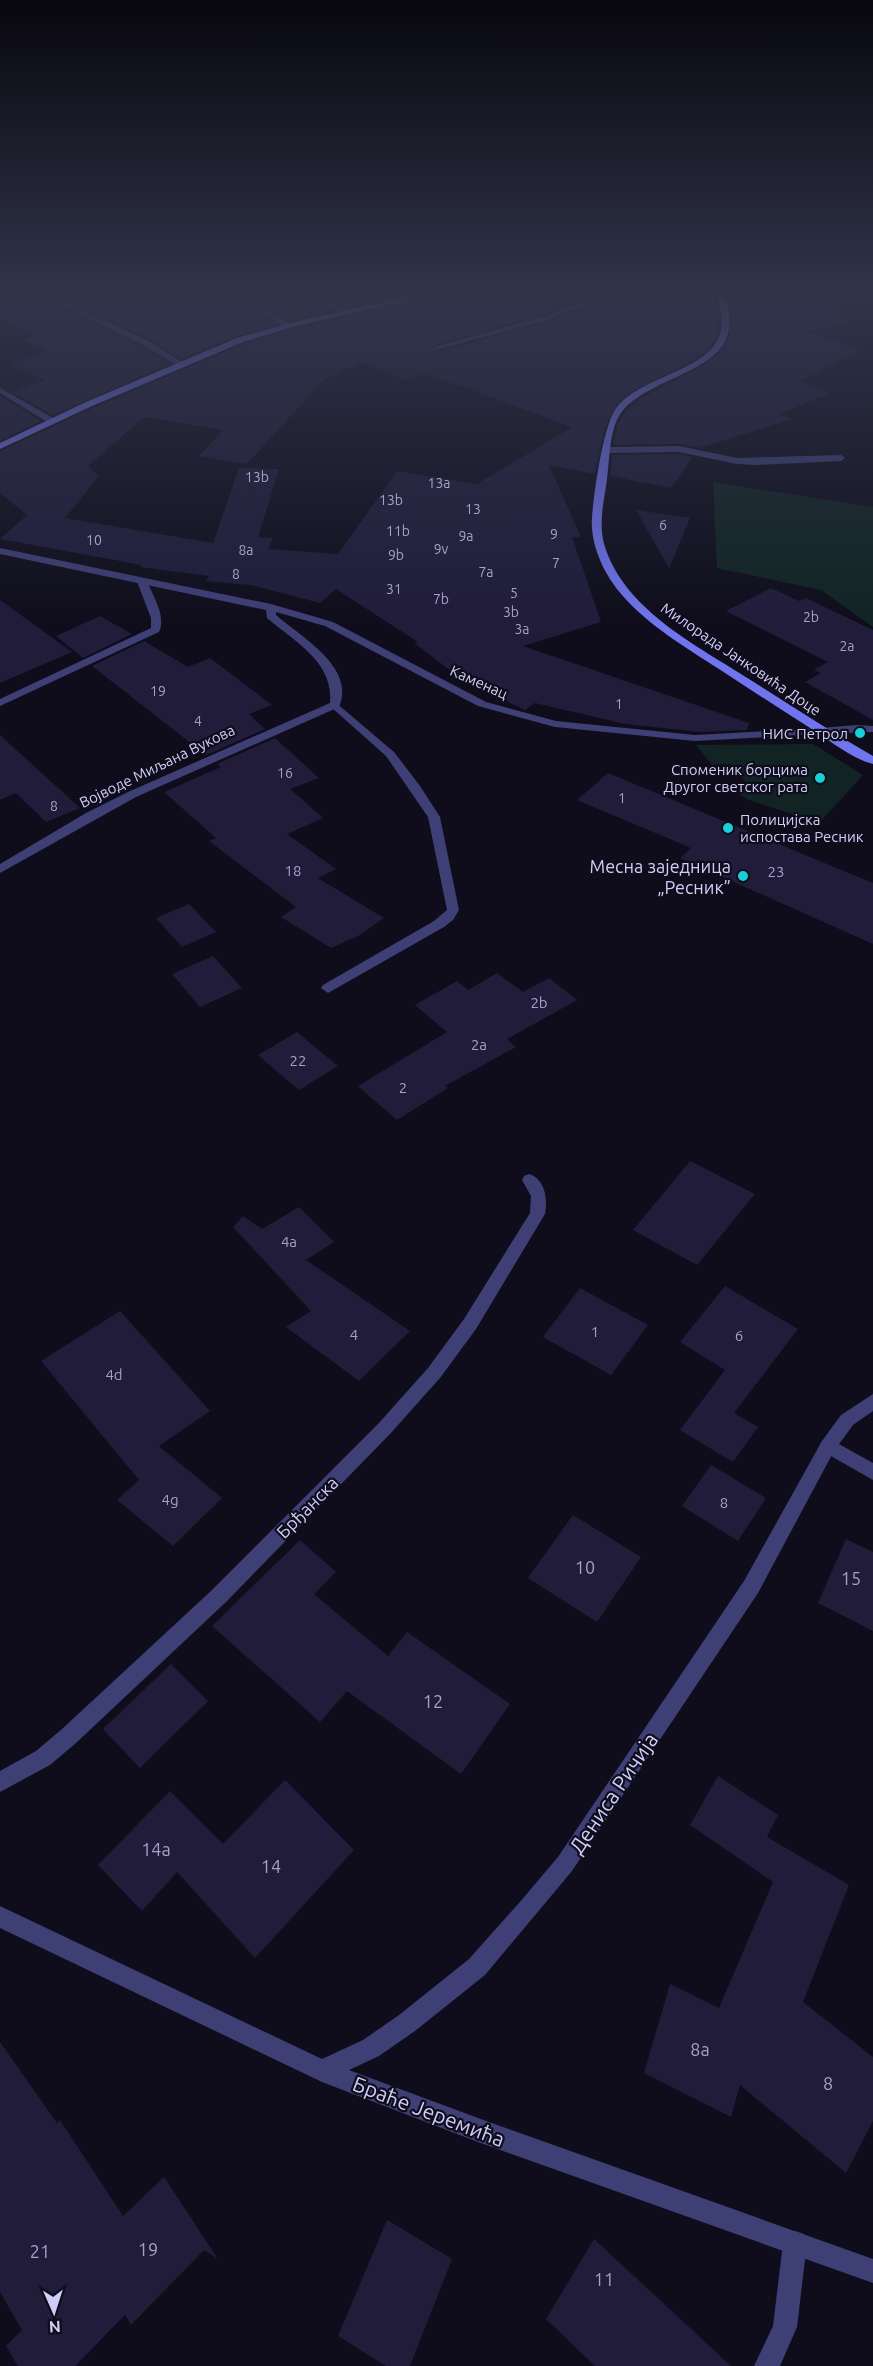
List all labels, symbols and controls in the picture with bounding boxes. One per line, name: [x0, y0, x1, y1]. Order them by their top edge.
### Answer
house number: 13b: [245, 469, 269, 485]
house number: 13a: [428, 475, 451, 491]
house number: 13b: [379, 492, 403, 508]
house number: 13: [465, 501, 481, 517]
house number: 6: [659, 517, 667, 533]
house number: 11b: [386, 523, 410, 539]
house number: 9: [550, 526, 558, 542]
house number: 9a: [458, 528, 474, 544]
house number: 10: [86, 532, 102, 548]
house number: 9v: [434, 541, 449, 557]
house number: 8a: [238, 542, 254, 558]
house number: 9b: [388, 547, 404, 563]
house number: 7: [552, 555, 560, 571]
house number: 7a: [478, 564, 494, 580]
house number: 8: [232, 566, 240, 582]
house number: 31: [386, 581, 402, 597]
house number: 5: [510, 585, 518, 601]
house number: 7b: [433, 591, 449, 607]
street label: Милорада Јанковића Доце: [658, 599, 824, 719]
house number: 3b: [503, 604, 519, 620]
house number: 2b: [803, 609, 819, 625]
house number: 3a: [514, 621, 530, 637]
house number: 2a: [839, 638, 855, 654]
street label: Каменац: [448, 662, 511, 702]
house number: 19: [150, 683, 166, 699]
house number: 1: [615, 696, 623, 712]
house number: 4: [194, 713, 202, 729]
street label: Војводе Миљана Вукова: [77, 721, 237, 811]
place label: НИС Петрол: [763, 725, 848, 742]
marker: НИС Петрол: [853, 726, 867, 740]
place label: Споменик борцима Другог светског рата: [664, 761, 808, 795]
house number: 16: [277, 765, 293, 781]
marker: Споменик борцима Другог светског рата: [813, 771, 827, 785]
house number: 1: [618, 790, 626, 806]
house number: 8: [50, 798, 58, 814]
place label: Полицијска испостава Ресник: [740, 811, 864, 845]
marker: Полицијска испостава Ресник: [721, 821, 735, 835]
place label: Месна заједница „Ресник”: [590, 856, 731, 897]
house number: 18: [285, 862, 301, 879]
house number: 23: [768, 863, 784, 880]
marker: Месна заједница „Ресник”: [736, 869, 750, 883]
house number: 2b: [530, 994, 548, 1011]
house number: 2a: [471, 1036, 487, 1053]
house number: 22: [290, 1052, 306, 1069]
house number: 2: [399, 1079, 407, 1096]
house number: 4a: [281, 1233, 297, 1250]
house number: 1: [591, 1323, 599, 1340]
house number: 4: [350, 1326, 358, 1343]
house number: 6: [735, 1327, 743, 1344]
house number: 4d: [105, 1366, 123, 1383]
street label: Брђанска: [272, 1472, 342, 1542]
house number: 4g: [161, 1491, 179, 1508]
house number: 8: [720, 1494, 728, 1511]
house number: 10: [575, 1557, 595, 1577]
house number: 15: [841, 1568, 861, 1588]
house number: 12: [423, 1691, 443, 1711]
street label: Дениса Ричија: [564, 1728, 662, 1858]
house number: 14a: [141, 1839, 171, 1859]
house number: 14: [261, 1856, 281, 1876]
house number: 8a: [690, 2039, 710, 2059]
street label: Браће Јеремића: [350, 2071, 508, 2151]
house number: 8: [823, 2073, 833, 2093]
house number: 19: [138, 2239, 158, 2259]
house number: 21: [30, 2241, 50, 2261]
house number: 11: [594, 2269, 614, 2289]
north arrow: [24, 2282, 84, 2342]
text: N: [48, 2318, 61, 2336]

